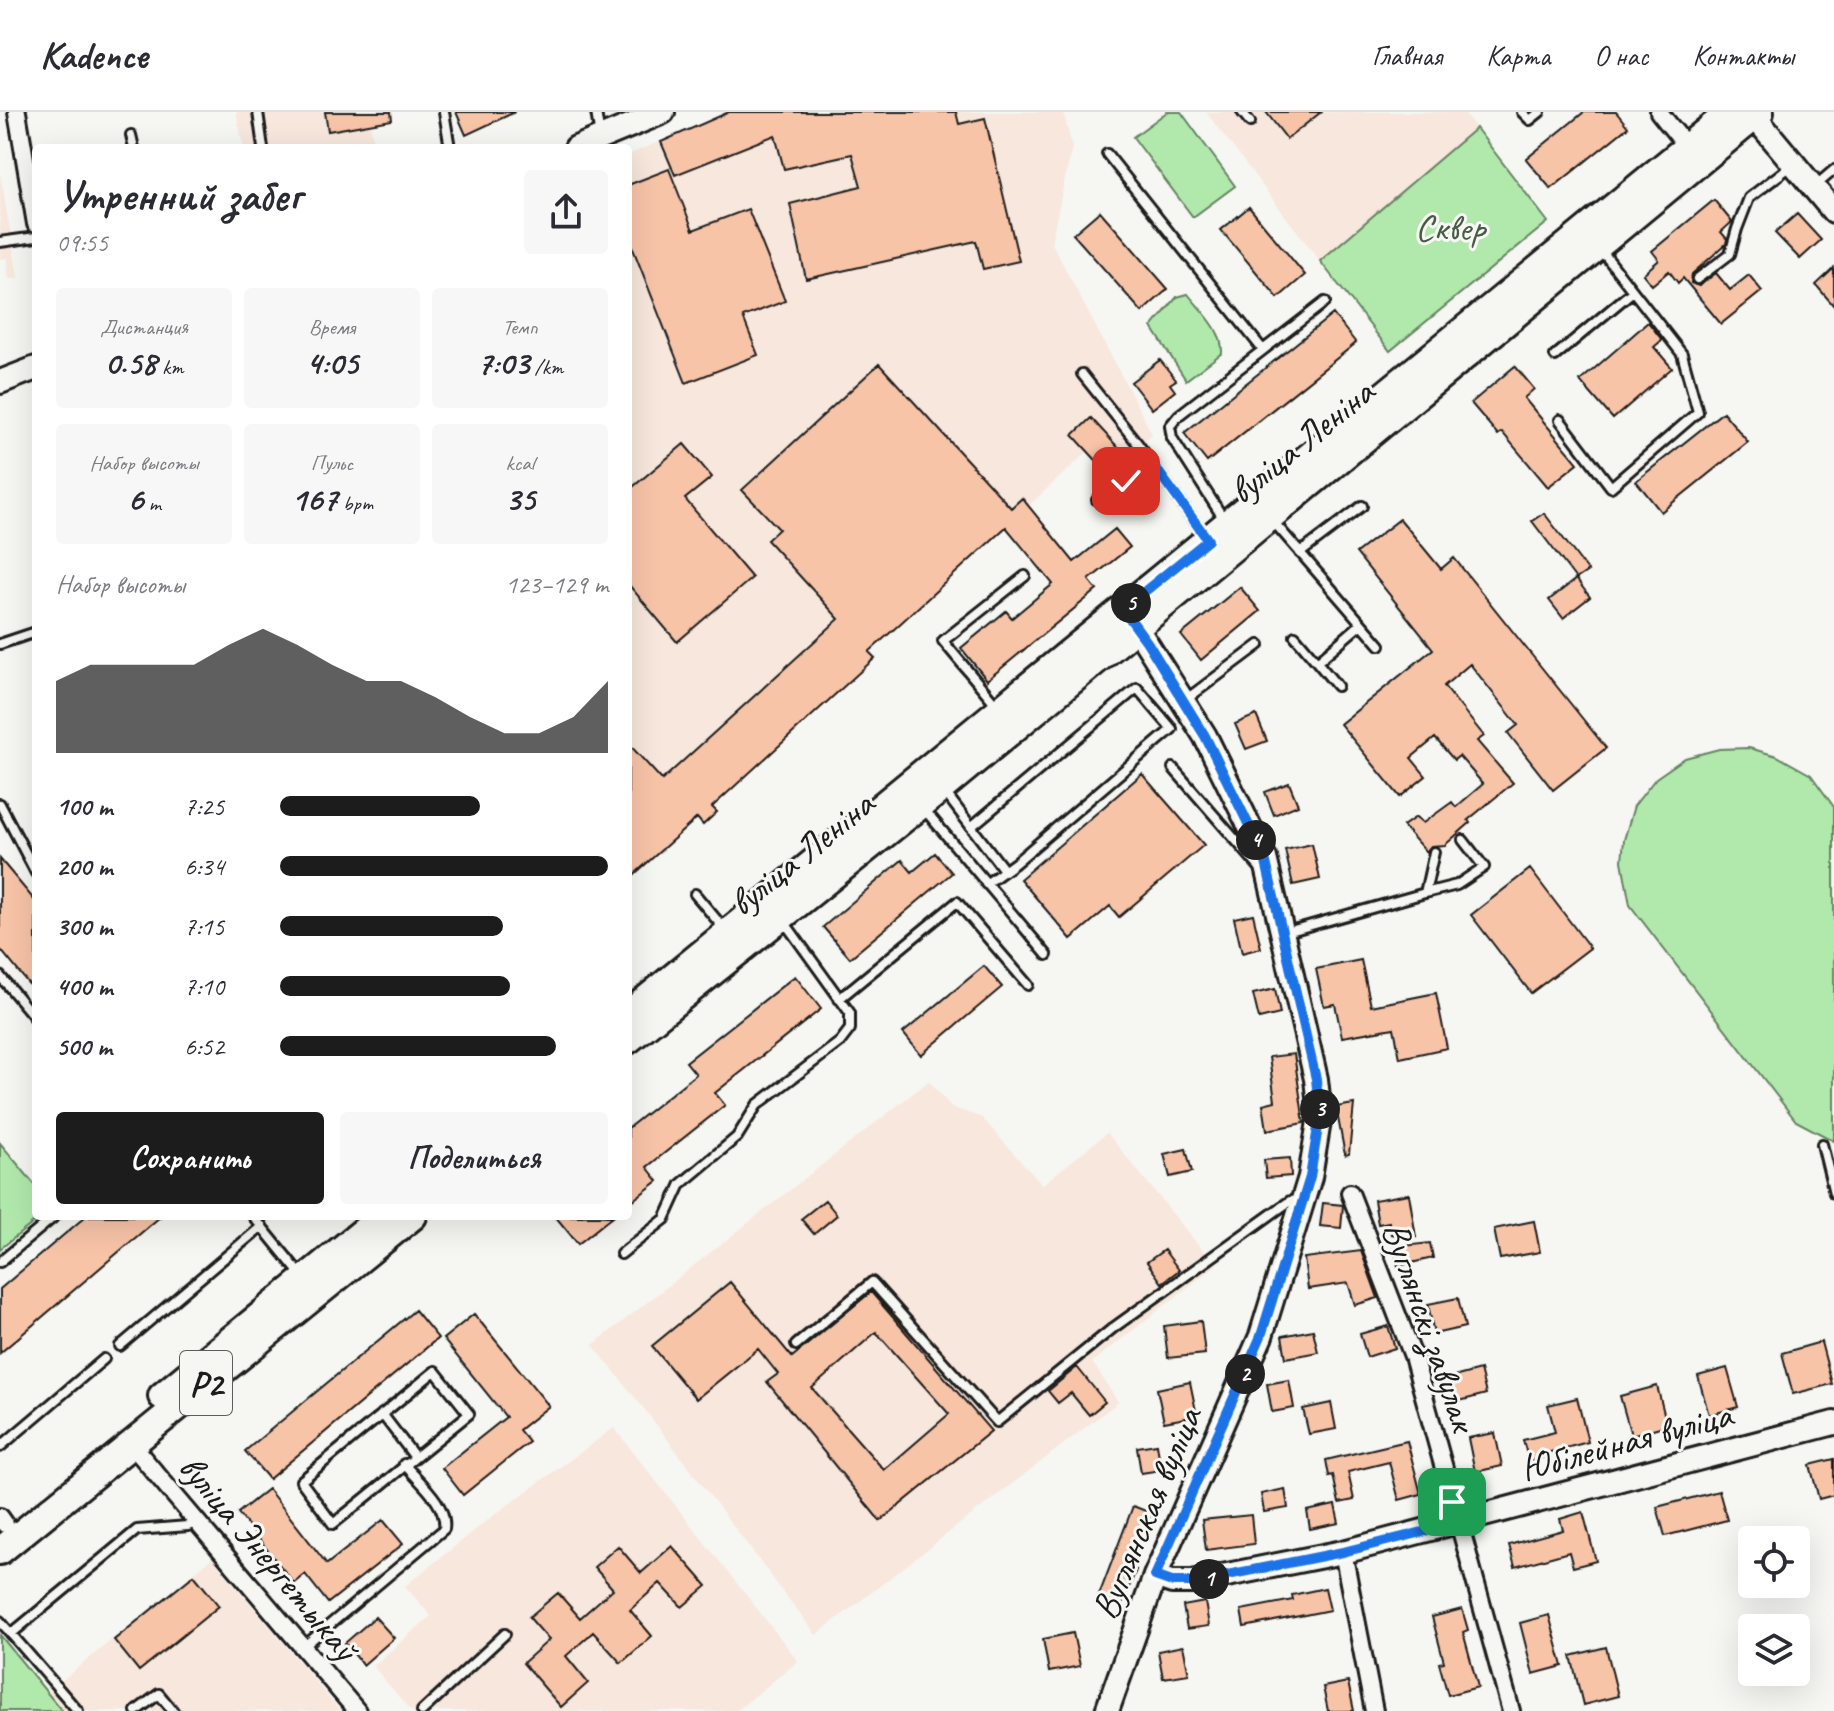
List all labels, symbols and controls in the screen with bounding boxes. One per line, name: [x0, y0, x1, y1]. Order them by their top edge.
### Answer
text: Kadence: [40, 32, 147, 79]
text: Главная: [1372, 38, 1442, 73]
text: Карта: [1486, 38, 1550, 73]
text: О нас: [1594, 38, 1648, 73]
text: Контакты: [1692, 38, 1794, 73]
text: Утренний забег: [56, 168, 301, 223]
button: share: [524, 170, 608, 254]
park label: Сквер: [1415, 204, 1488, 251]
text: 09:55: [56, 226, 108, 259]
text: Дистанция: [100, 313, 188, 341]
text: Время: [309, 313, 355, 341]
text: Темп: [502, 313, 538, 341]
text: 0.58: [105, 341, 157, 384]
text: 4:05: [306, 341, 358, 384]
text: 7:03: [477, 341, 529, 384]
text: km: [157, 353, 183, 381]
text: /km: [529, 353, 563, 381]
street label: вуліца Леніна: [1219, 367, 1385, 514]
pin: [1092, 447, 1160, 515]
text: Набор высоты: [89, 449, 199, 477]
text: Пульс: [311, 449, 353, 477]
text: kcal: [505, 449, 535, 477]
icon: check: [1104, 459, 1148, 503]
text: 6: [127, 477, 143, 520]
text: 167: [291, 477, 337, 520]
text: 35: [505, 477, 535, 520]
text: m: [143, 489, 161, 517]
text: bpm: [337, 489, 373, 517]
text: Набор высоты: [56, 568, 185, 601]
text: 123–129 m: [505, 568, 608, 601]
pin: 5: [1111, 583, 1151, 623]
text: 5: [1126, 589, 1136, 617]
street label: вуліца Леніна: [719, 779, 885, 926]
text: 100 m: [56, 790, 112, 823]
text: 7:25: [184, 790, 224, 823]
pin: 4: [1236, 820, 1276, 860]
text: 4: [1251, 826, 1261, 854]
text: 200 m: [56, 850, 112, 883]
text: 6:34: [184, 850, 224, 883]
text: 300 m: [56, 910, 112, 943]
text: 7:15: [184, 910, 224, 943]
text: 400 m: [56, 970, 112, 1003]
text: 7:10: [184, 970, 224, 1003]
text: 500 m: [56, 1030, 112, 1063]
text: 6:52: [184, 1030, 224, 1063]
pin: 3: [1300, 1089, 1340, 1129]
text: 3: [1315, 1095, 1325, 1123]
button: Сохранить: [56, 1112, 324, 1204]
button: Поделиться: [340, 1112, 608, 1204]
street label: Вуглянскі завулак: [1372, 1215, 1489, 1441]
road number: Р2: [180, 1351, 232, 1415]
pin: 2: [1225, 1354, 1265, 1394]
text: 2: [1240, 1360, 1250, 1388]
street label: Юбілейная вуліца: [1515, 1390, 1739, 1492]
street label: Вуглянская вуліца: [1081, 1398, 1213, 1626]
street label: вуліца Энергетыкаў: [169, 1445, 371, 1673]
pin: [1418, 1468, 1486, 1536]
icon: arrive: [1430, 1480, 1474, 1524]
map controls: [1738, 1526, 1810, 1686]
button: locate: [1738, 1526, 1810, 1598]
pin: 1: [1189, 1559, 1229, 1599]
text: 1: [1204, 1565, 1214, 1593]
button: layers: [1738, 1614, 1810, 1686]

